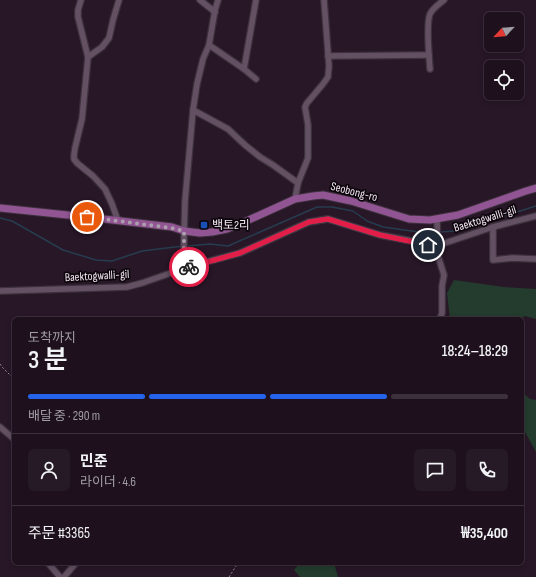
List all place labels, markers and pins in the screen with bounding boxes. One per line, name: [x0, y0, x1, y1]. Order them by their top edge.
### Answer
pin: [70, 200, 104, 234]
place label: 백토2리: [212, 218, 250, 233]
marker: 백토2리: [199, 220, 209, 230]
pin: [411, 228, 445, 262]

